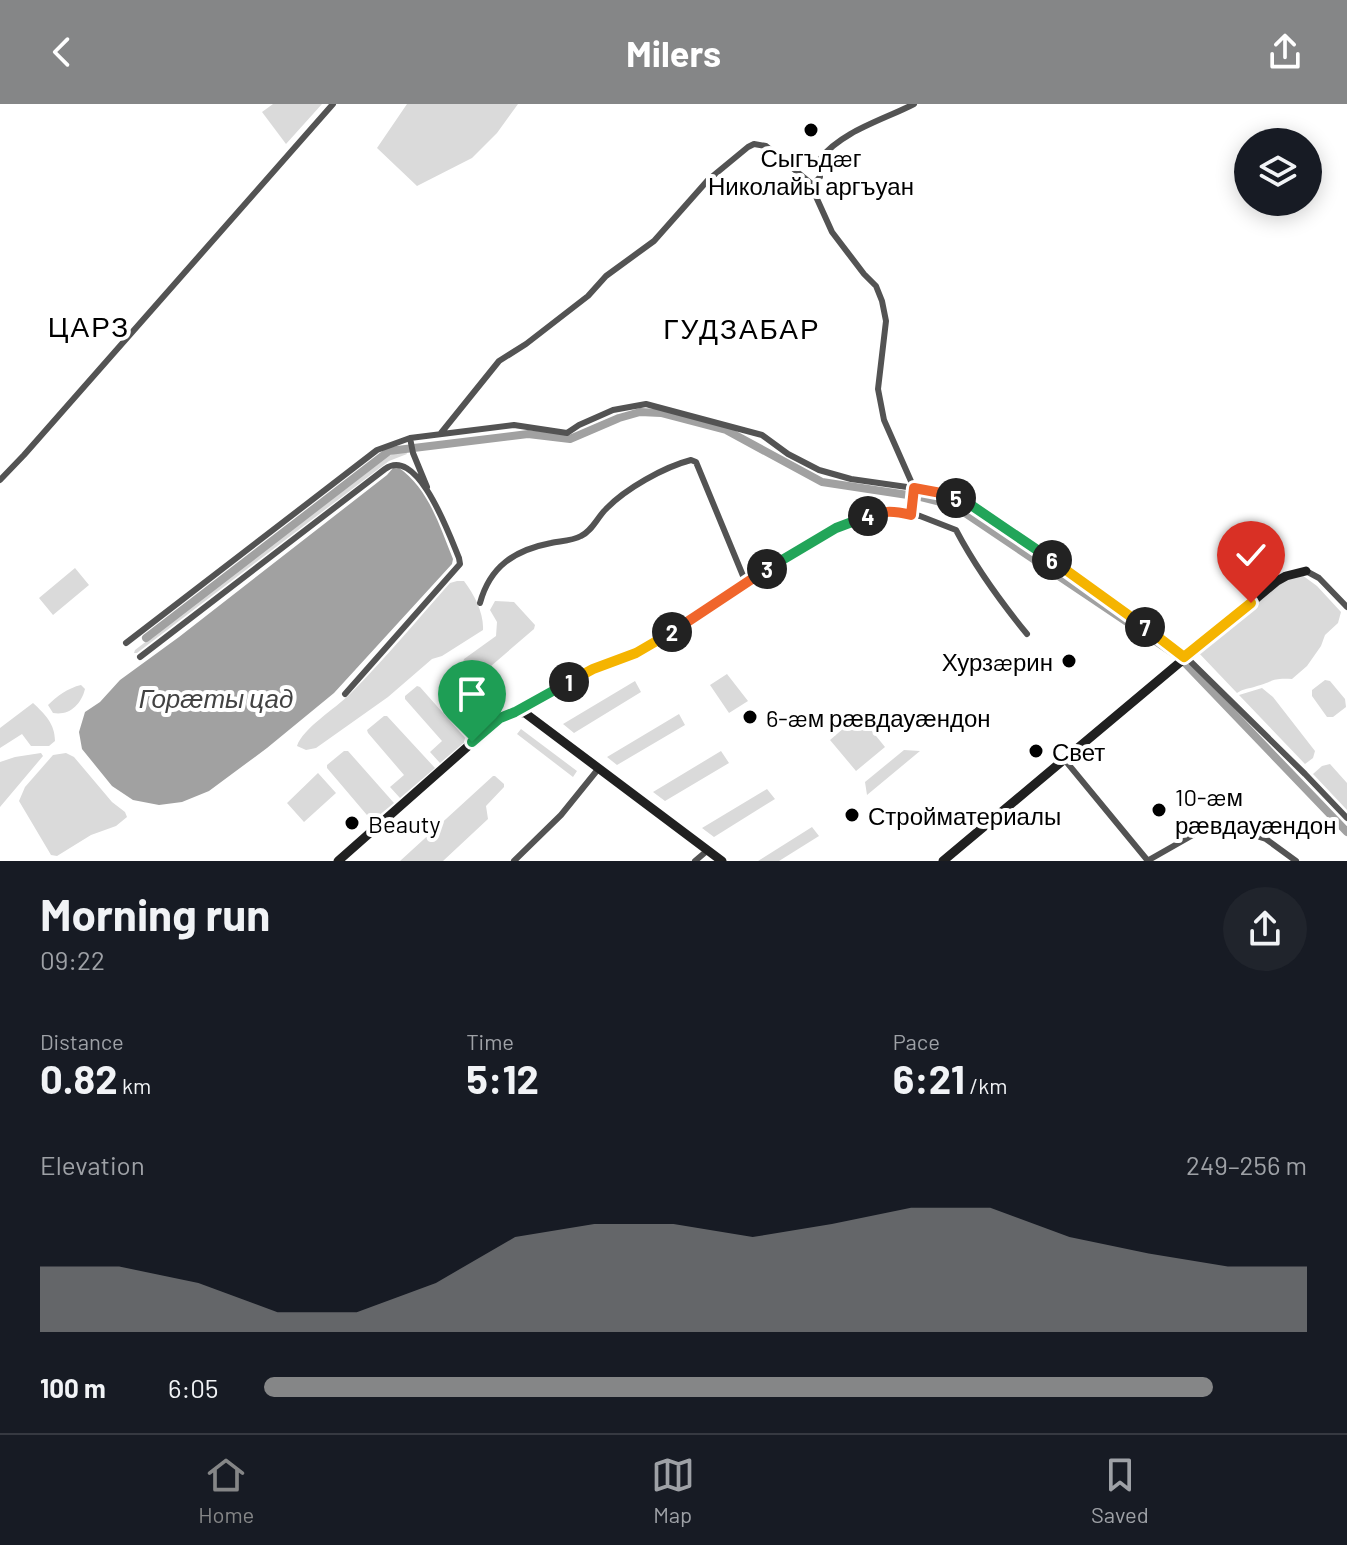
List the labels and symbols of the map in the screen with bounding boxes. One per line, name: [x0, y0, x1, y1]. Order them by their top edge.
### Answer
marker: Сыгъдæг Николайы аргъуан: [802, 121, 820, 139]
place label: Сыгъдæг Николайы аргъуан: [708, 143, 914, 200]
district label: ЦАРЗ: [48, 309, 130, 343]
district label: ГУДЗАБАР: [663, 311, 821, 345]
pin: 5: [936, 478, 976, 518]
pin: 4: [848, 496, 888, 536]
pin: [1217, 521, 1285, 603]
pin: 6: [1032, 540, 1072, 580]
pin: 3: [747, 549, 787, 589]
pin: 7: [1125, 607, 1165, 647]
pin: 2: [652, 612, 692, 652]
place label: Хурзæрин: [942, 647, 1053, 676]
marker: Хурзæрин: [1060, 652, 1078, 670]
pin: [438, 660, 506, 742]
pin: 1: [549, 662, 589, 702]
water label: Горӕты цад: [139, 682, 293, 713]
place label: 6-æм рӕвдауӕндон: [766, 703, 991, 732]
marker: 6-æм рӕвдауӕндон: [741, 708, 759, 726]
place label: Свет: [1052, 737, 1105, 766]
marker: Свет: [1027, 742, 1045, 760]
place label: 10-æм рӕвдауӕндон: [1175, 782, 1336, 839]
place label: Стройматериалы: [868, 801, 1061, 830]
marker: 10-æм рӕвдауӕндон: [1150, 801, 1168, 819]
marker: Стройматериалы: [843, 806, 861, 824]
place label: Beauty: [368, 809, 441, 838]
marker: Beauty: [343, 814, 361, 832]

